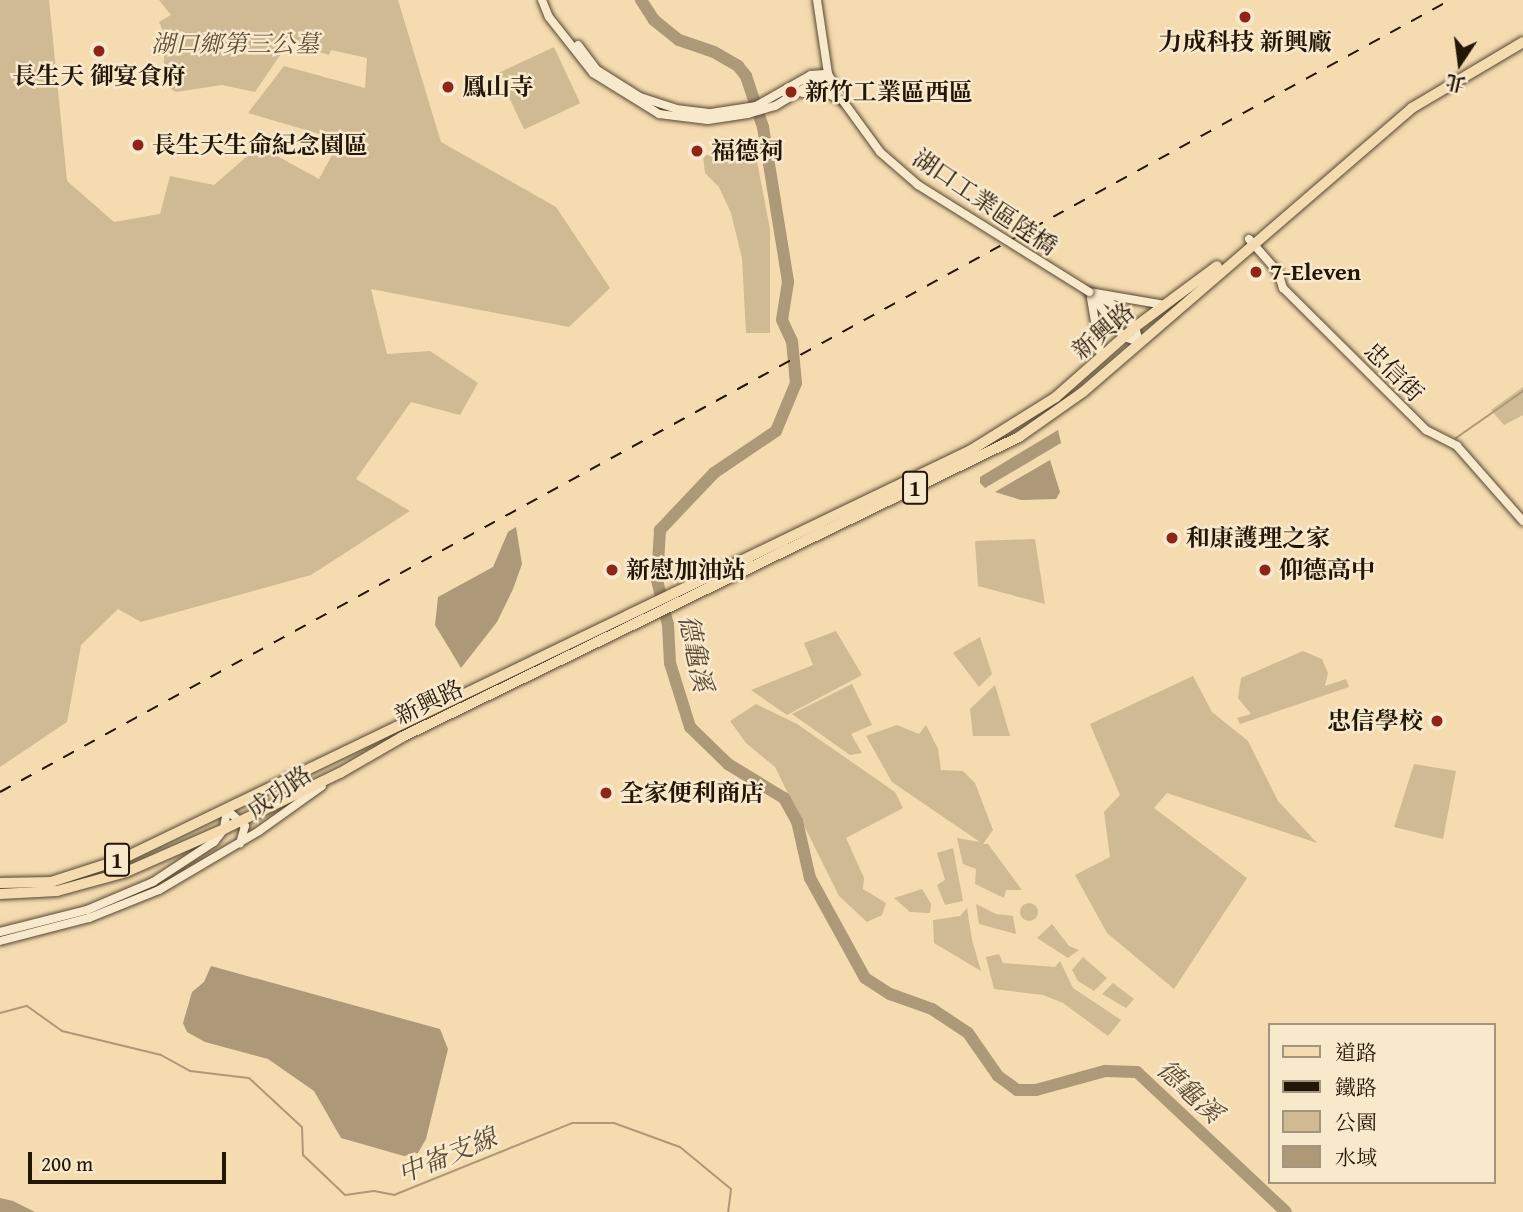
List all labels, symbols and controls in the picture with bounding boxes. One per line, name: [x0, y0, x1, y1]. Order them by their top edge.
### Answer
marker: 力成科技 新興廠: [1237, 9, 1253, 25]
place label: 力成科技 新興廠: [1158, 28, 1332, 56]
north arrow: [1425, 28, 1495, 98]
park label: 湖口鄉第三公墓: [151, 30, 319, 58]
marker: 長生天 御宴食府: [91, 43, 107, 59]
place label: 長生天 御宴食府: [12, 62, 186, 90]
text: 北: [1443, 68, 1468, 99]
place label: 鳳山寺: [462, 73, 534, 101]
place label: 新竹工業區西區: [805, 78, 973, 106]
marker: 鳳山寺: [440, 79, 456, 95]
marker: 新竹工業區西區: [783, 84, 799, 100]
place label: 長生天生命紀念園區: [152, 131, 368, 159]
marker: 長生天生命紀念園區: [130, 137, 146, 153]
place label: 福德祠: [711, 137, 783, 165]
marker: 福德祠: [689, 143, 705, 159]
street label: 湖口工業區陸橋: [907, 143, 1063, 261]
place label: 7-Eleven: [1270, 258, 1361, 286]
marker: 7-Eleven: [1248, 264, 1264, 280]
street label: 新興路: [1066, 297, 1140, 365]
street label: 忠信街: [1358, 336, 1430, 408]
road number: 1: [901, 468, 929, 508]
place label: 和康護理之家: [1186, 524, 1330, 552]
marker: 和康護理之家: [1164, 530, 1180, 546]
place label: 新慰加油站: [626, 556, 746, 584]
place label: 仰德高中: [1279, 556, 1375, 584]
marker: 新慰加油站: [604, 562, 620, 578]
marker: 仰德高中: [1257, 562, 1273, 578]
water label: 德龜溪: [673, 612, 719, 694]
street label: 新興路: [390, 674, 468, 730]
place label: 忠信學校: [1327, 707, 1423, 735]
marker: 忠信學校: [1429, 713, 1445, 729]
street label: 成功路: [241, 760, 317, 824]
place label: 全家便利商店: [620, 779, 764, 807]
marker: 全家便利商店: [598, 785, 614, 801]
road number: 1: [103, 840, 131, 880]
legend: [1268, 1023, 1495, 1184]
text: 道路: [1335, 1037, 1377, 1068]
water label: 德龜溪: [1151, 1053, 1229, 1129]
text: 鐵路: [1335, 1072, 1377, 1103]
text: 公園: [1335, 1107, 1377, 1138]
water label: 中崙支線: [393, 1121, 501, 1189]
scale bar: [32, 1138, 229, 1182]
text: 水域: [1335, 1142, 1377, 1173]
text: 200 m: [41, 1148, 93, 1179]

